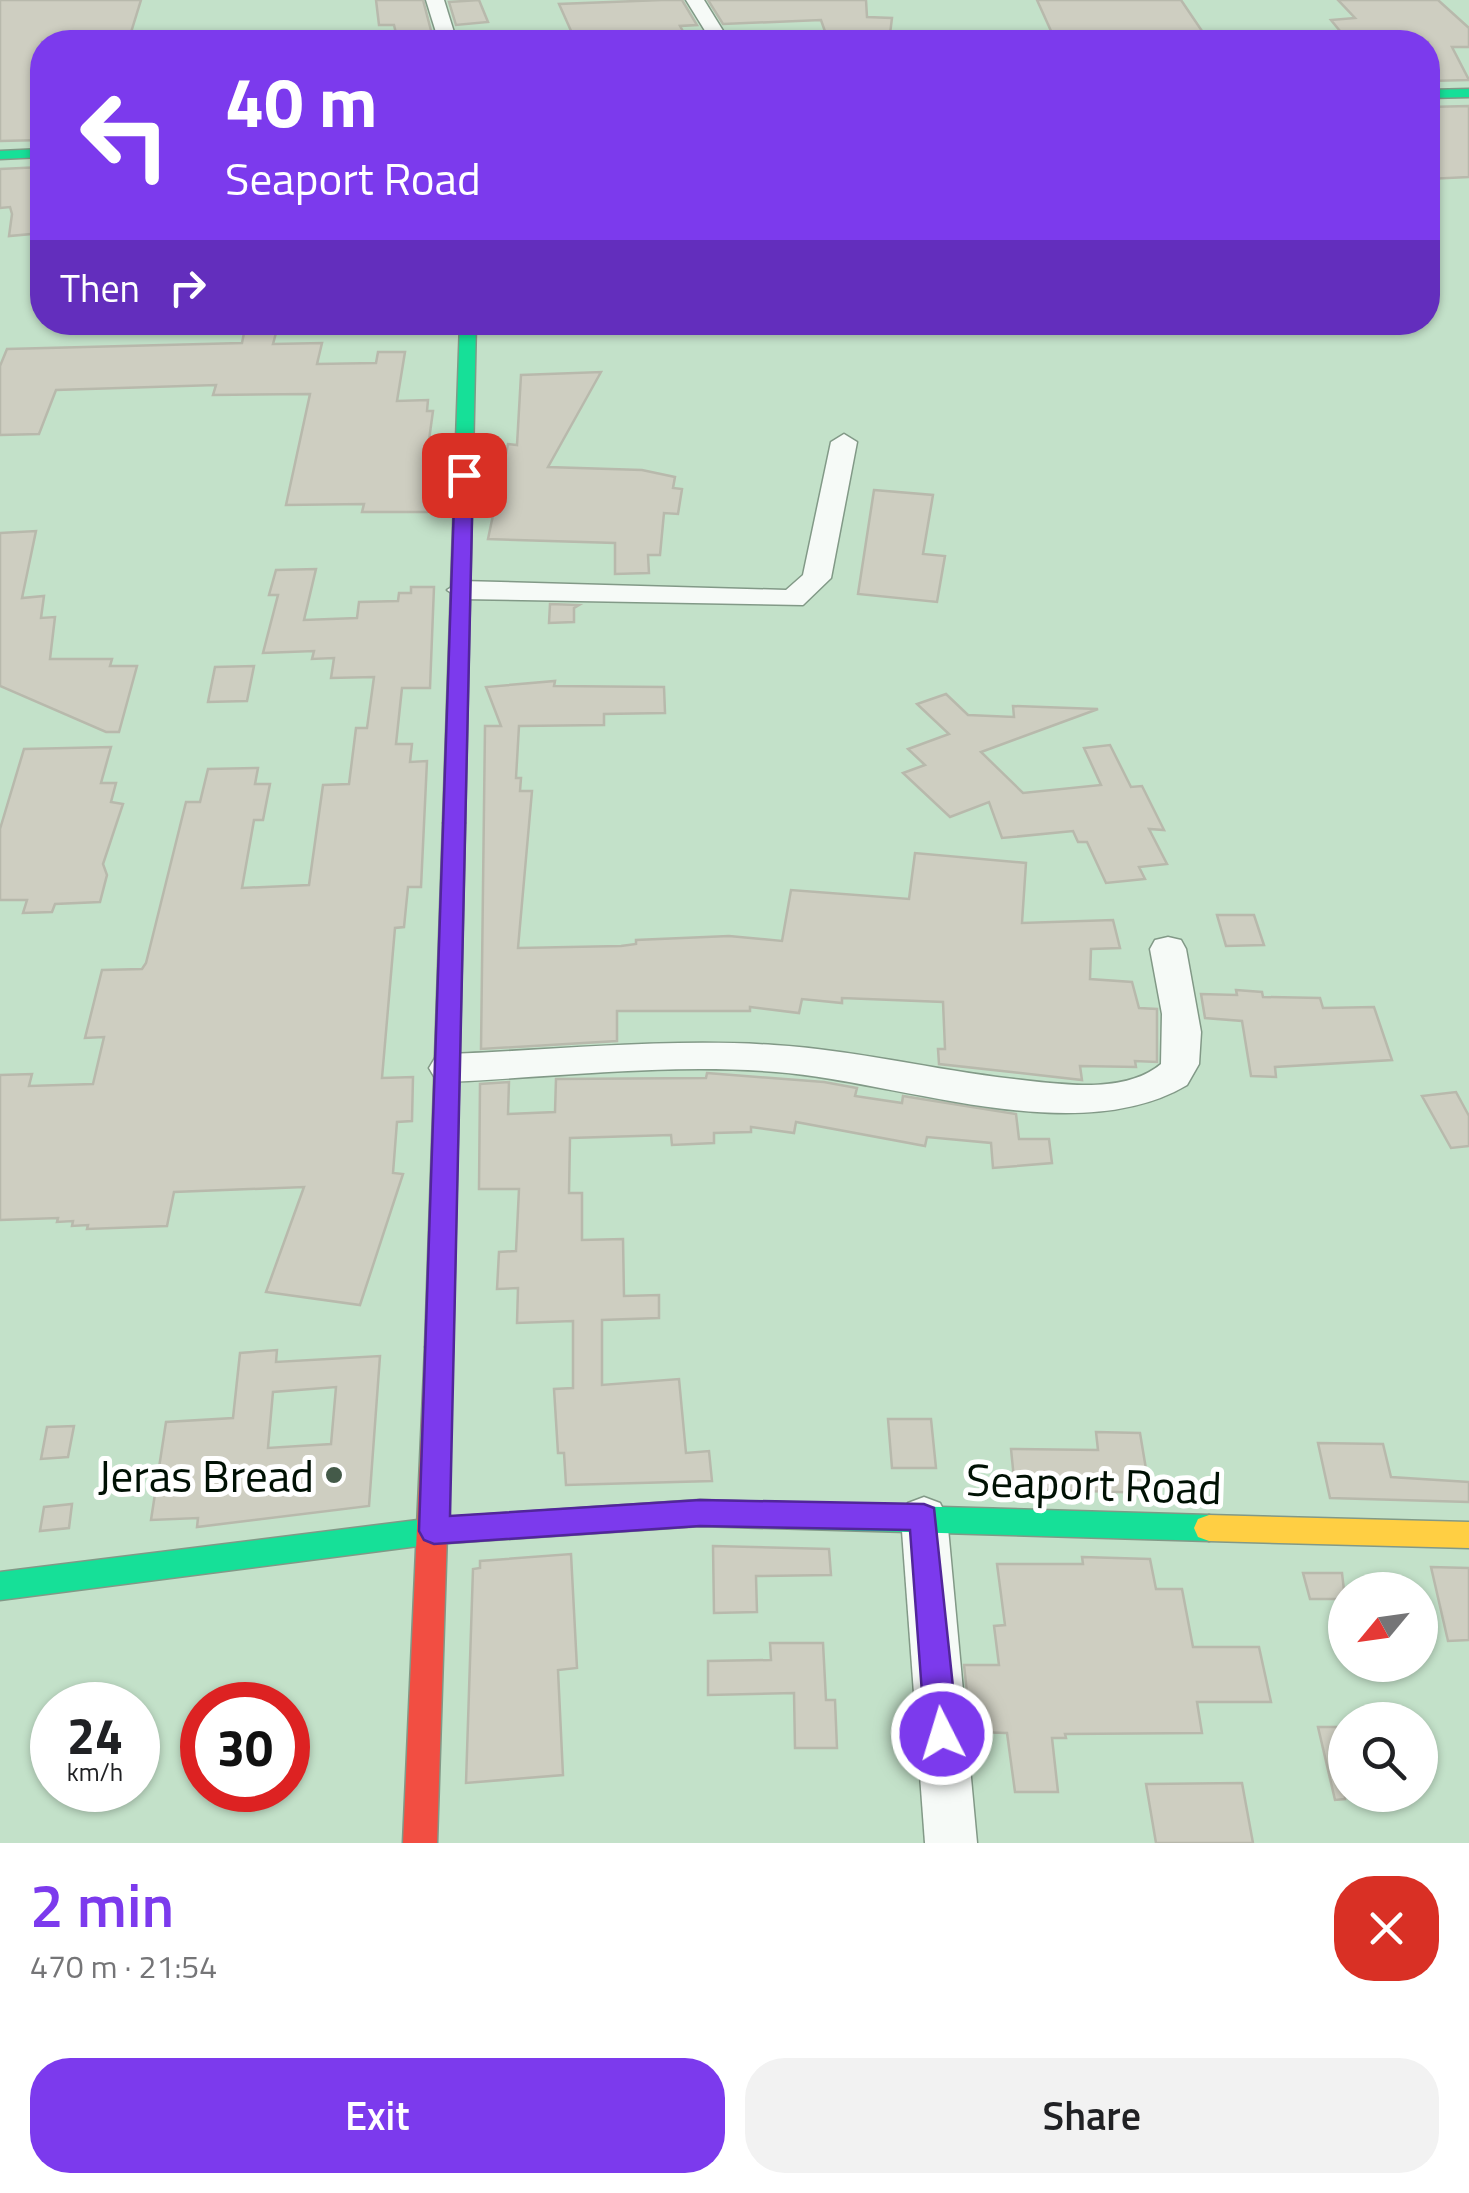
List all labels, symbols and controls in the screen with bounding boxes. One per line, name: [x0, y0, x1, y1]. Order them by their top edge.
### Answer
text: 40 m: [225, 48, 378, 154]
icon: left: [60, 70, 190, 200]
text: Seaport Road: [225, 144, 481, 212]
text: Then: [60, 259, 140, 317]
icon: right: [160, 260, 215, 315]
pin: [422, 433, 507, 518]
icon: arrive: [437, 448, 492, 503]
place label: Jeras Bread: [98, 1441, 314, 1509]
street label: Seaport Road: [965, 1445, 1223, 1521]
marker: Jeras Bread: [323, 1464, 345, 1486]
north arrow: [1328, 1572, 1438, 1682]
map controls: [1328, 1572, 1438, 1812]
speed limit sign: 30: [180, 1682, 310, 1812]
position arrow: [890, 1682, 994, 1786]
text: 24: [67, 1697, 123, 1773]
button: search: [1328, 1702, 1438, 1812]
text: km/h: [67, 1753, 123, 1791]
text: 2 min: [30, 1859, 174, 1950]
button: close: [1334, 1876, 1439, 1981]
text: 470 m · 21:54: [30, 1942, 217, 1990]
button: Exit: [30, 2058, 725, 2173]
button: Share: [745, 2058, 1439, 2173]

